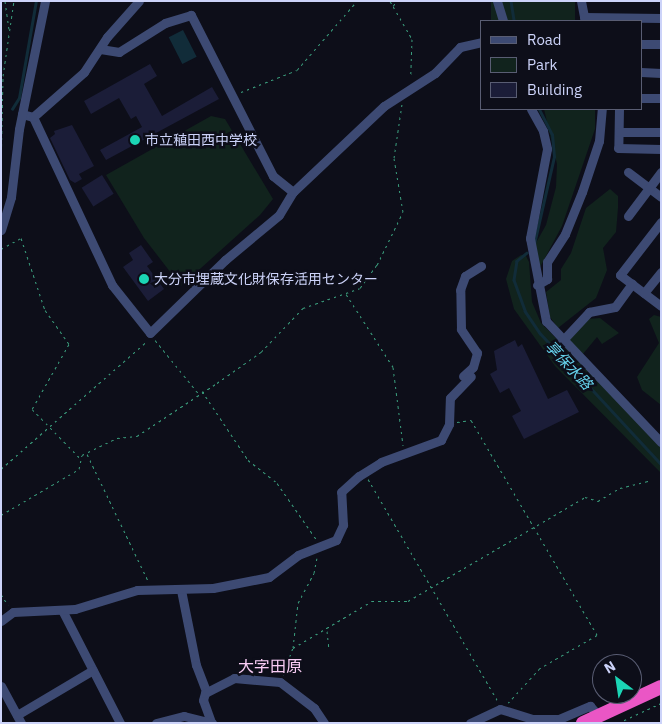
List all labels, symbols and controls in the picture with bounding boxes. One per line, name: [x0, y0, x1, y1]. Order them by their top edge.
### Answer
legend: [480, 20, 642, 110]
text: Road: [527, 30, 562, 49]
text: Park: [527, 55, 557, 74]
text: Building: [527, 80, 582, 99]
place label: 市立稙田西中学校: [145, 132, 257, 148]
marker: 市立稙田西中学校: [129, 134, 141, 146]
place label: 大分市埋蔵文化財保存活用センター: [154, 271, 378, 287]
marker: 大分市埋蔵文化財保存活用センター: [138, 273, 150, 285]
water label: 享保水路: [542, 337, 596, 393]
north arrow: [592, 654, 642, 704]
district label: 大字田原: [238, 656, 302, 676]
text: N: [601, 657, 619, 677]

